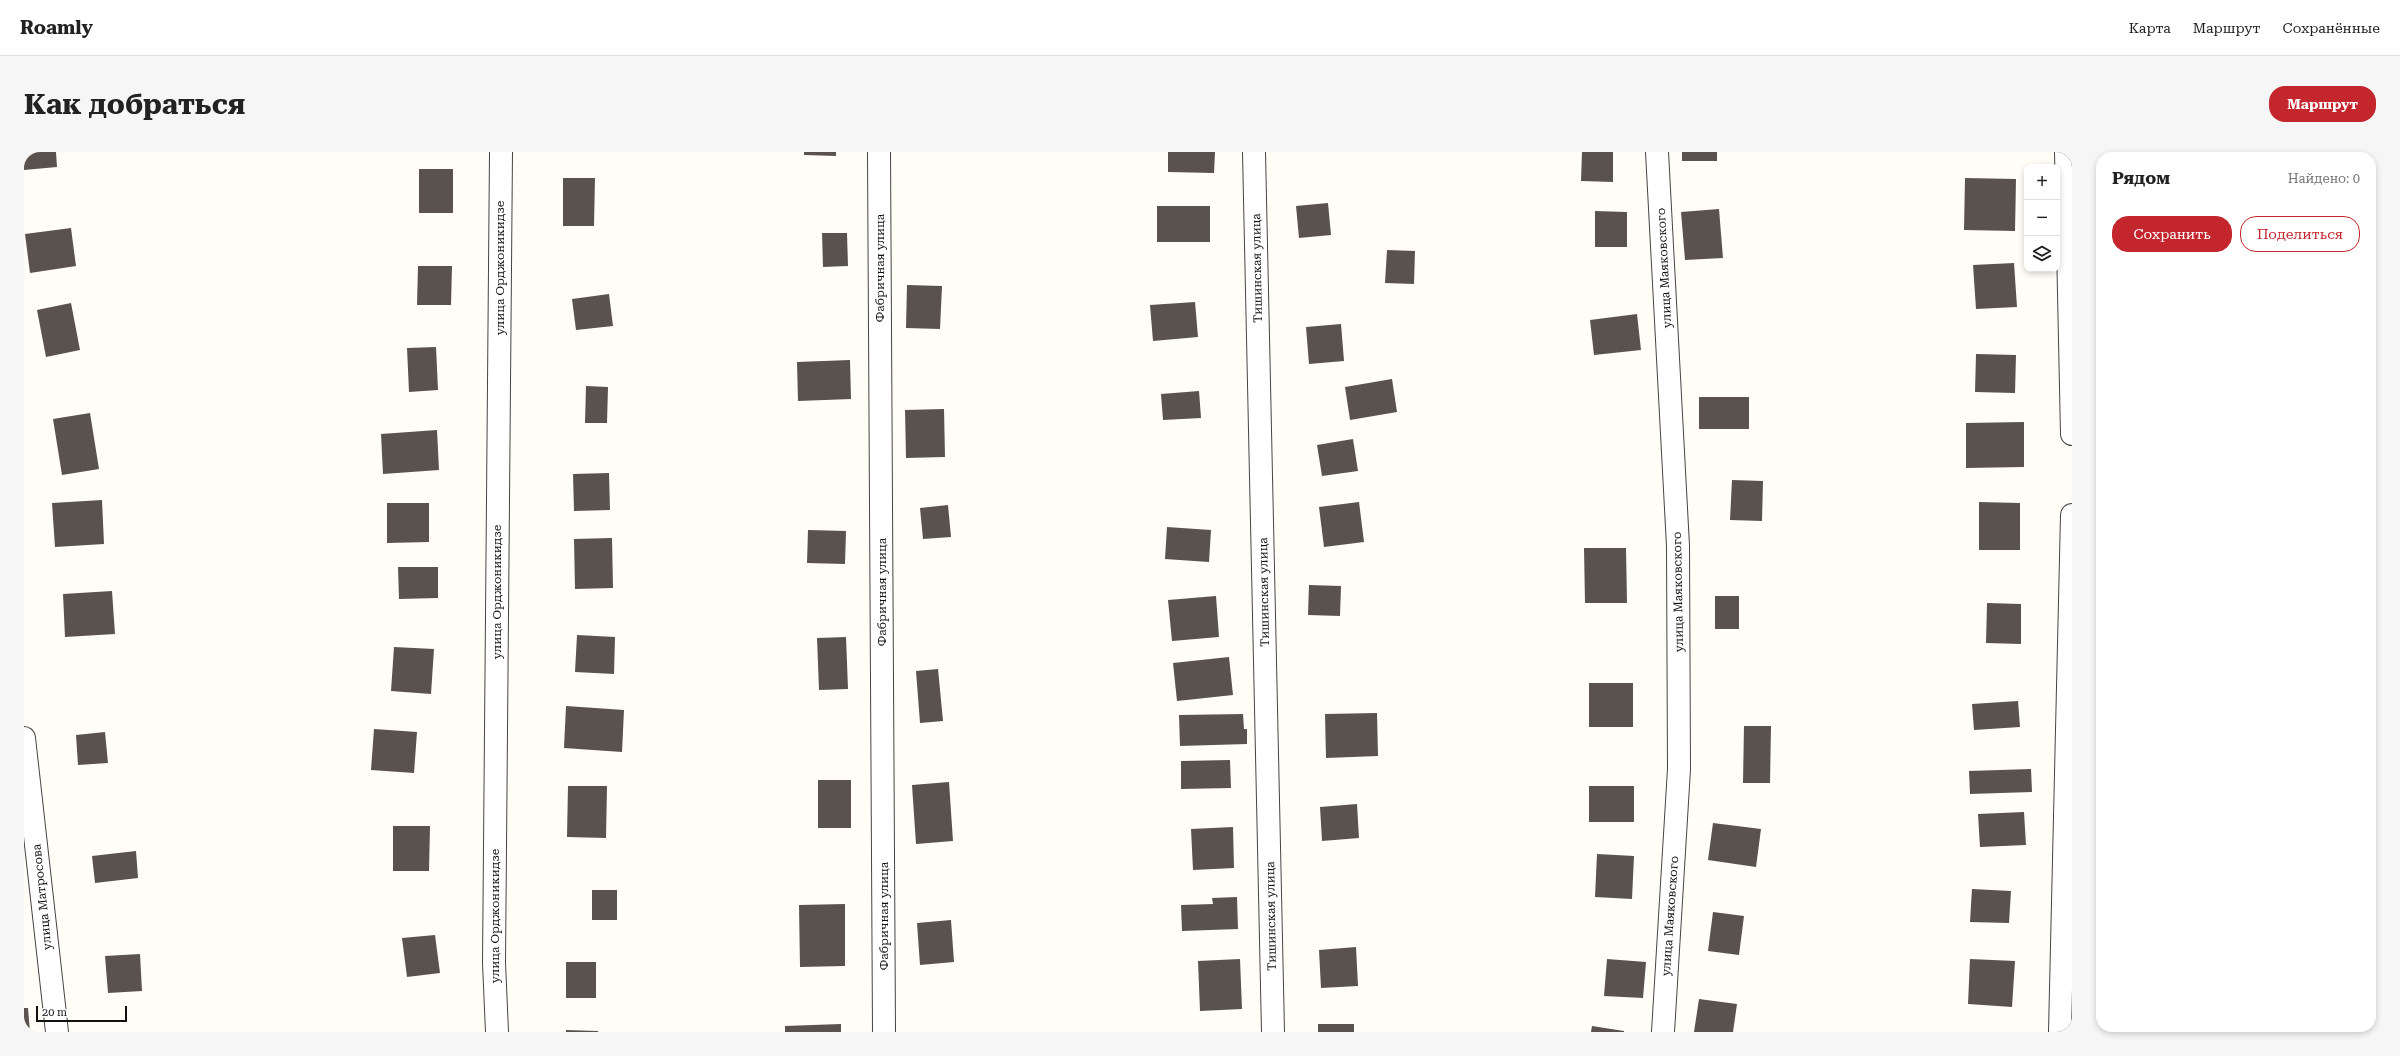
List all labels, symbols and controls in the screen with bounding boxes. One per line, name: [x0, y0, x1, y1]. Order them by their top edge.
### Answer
text: Roamly: [20, 16, 93, 39]
text: Карта: [2129, 20, 2171, 36]
text: Маршрут: [2193, 20, 2261, 36]
text: Сохранённые: [2283, 20, 2380, 36]
button: Маршрут: [2269, 86, 2376, 122]
text: Как добраться: [24, 88, 245, 121]
map controls: [2024, 164, 2060, 272]
button: +: [2024, 164, 2060, 200]
text: Рядом: [2112, 168, 2170, 188]
text: Найдено: 0: [2288, 171, 2360, 186]
street label: улица Орджоникидзе: [493, 200, 507, 335]
button: −: [2024, 200, 2060, 236]
street label: улица Маяковского: [1654, 207, 1674, 329]
street label: Фабричная улица: [873, 213, 887, 322]
street label: Тишинская улица: [1249, 213, 1265, 323]
button: Сохранить: [2112, 216, 2232, 252]
button: Поделиться: [2240, 216, 2360, 252]
button: layers: [2024, 236, 2060, 272]
street label: улица Орджоникидзе: [490, 524, 504, 659]
street label: улица Маяковского: [1670, 532, 1686, 652]
street label: Фабричная улица: [875, 537, 889, 646]
street label: Тишинская улица: [1256, 537, 1272, 647]
street label: улица Матросова: [29, 843, 55, 951]
street label: улица Орджоникидзе: [488, 848, 502, 983]
street label: улица Маяковского: [1659, 855, 1681, 977]
street label: Фабричная улица: [877, 861, 891, 970]
street label: Тишинская улица: [1263, 861, 1279, 971]
scale bar: [36, 1004, 127, 1023]
text: 20 m: [42, 1006, 67, 1019]

